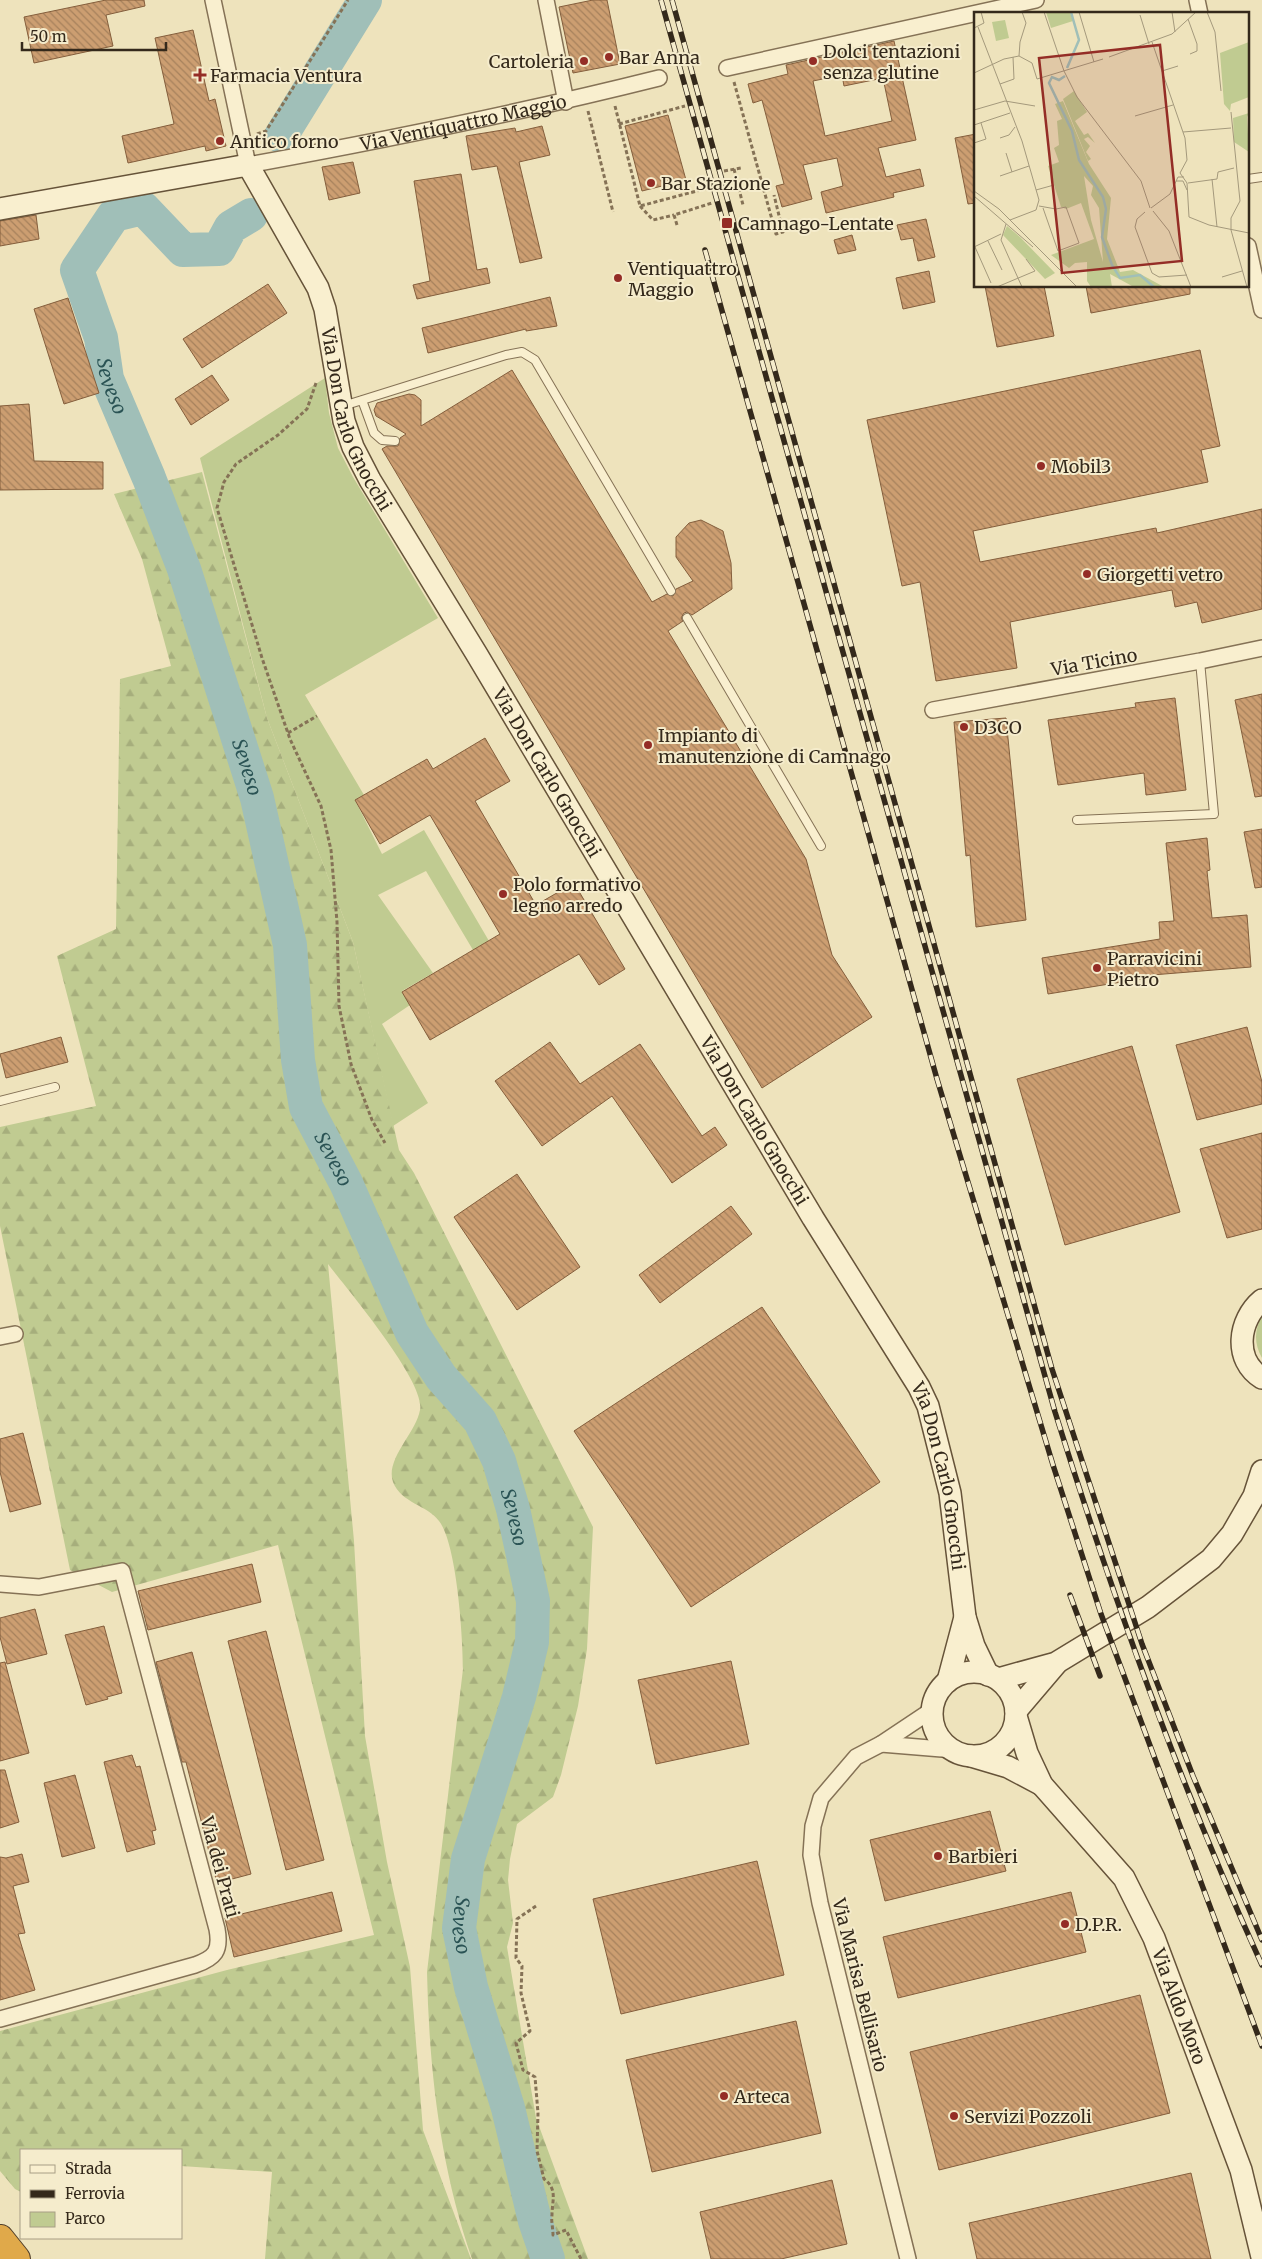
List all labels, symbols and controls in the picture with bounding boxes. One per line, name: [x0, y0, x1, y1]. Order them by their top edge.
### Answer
inset map: [974, 12, 1250, 288]
scale bar: [22, 20, 166, 52]
text: 50 m: [30, 27, 67, 46]
place label: Dolci tentazioni senza glutine: [823, 40, 960, 84]
place label: Bar Anna: [619, 46, 700, 69]
place label: Cartoleria: [489, 50, 574, 73]
marker: Bar Anna: [603, 51, 615, 63]
marker: Cartoleria: [578, 55, 590, 67]
marker: Dolci tentazioni senza glutine: [807, 55, 819, 67]
place label: Farmacia Ventura: [210, 64, 362, 87]
marker: Farmacia Ventura: [194, 69, 206, 81]
street label: Via Ventiquattro Maggio: [357, 89, 569, 155]
place label: Antico forno: [229, 130, 339, 153]
marker: Antico forno: [214, 135, 226, 147]
place label: Bar Stazione: [661, 172, 770, 195]
marker: Bar Stazione: [645, 177, 657, 189]
place label: Camnago-Lentate: [738, 212, 894, 235]
marker: Camnago-Lentate: [720, 216, 734, 230]
place label: Ventiquattro Maggio: [627, 257, 737, 301]
marker: Ventiquattro Maggio: [612, 272, 624, 284]
street label: Via Don Carlo Gnocchi: [317, 325, 398, 515]
water label: Seveso: [92, 356, 133, 418]
place label: Mobil3: [1051, 455, 1111, 478]
marker: Mobil3: [1035, 460, 1047, 472]
place label: Giorgetti vetro: [1097, 563, 1223, 586]
marker: Giorgetti vetro: [1081, 568, 1093, 580]
street label: Via Ticino: [1048, 643, 1139, 681]
street label: Via Don Carlo Gnocchi: [488, 683, 607, 862]
place label: D3CO: [974, 716, 1022, 739]
marker: D3CO: [958, 721, 970, 733]
place label: Impianto di manutenzione di Camnago: [658, 724, 891, 768]
water label: Seveso: [227, 736, 267, 799]
marker: Impianto di manutenzione di Camnago: [642, 739, 654, 751]
place label: Polo formativo legno arredo: [513, 873, 641, 917]
marker: Polo formativo legno arredo: [497, 888, 509, 900]
place label: Parravicini Pietro: [1107, 947, 1202, 991]
marker: Parravicini Pietro: [1091, 962, 1103, 974]
street label: Via Don Carlo Gnocchi: [695, 1031, 814, 1209]
water label: Seveso: [309, 1128, 358, 1191]
street label: Via Don Carlo Gnocchi: [906, 1377, 971, 1572]
water label: Seveso: [496, 1486, 533, 1548]
street label: Via dei Prati: [195, 1813, 245, 1920]
place label: Barbieri: [948, 1845, 1018, 1868]
marker: Barbieri: [932, 1850, 944, 1862]
water label: Seveso: [447, 1895, 476, 1956]
street label: Via Marisa Bellisario: [827, 1895, 893, 2074]
place label: D.P.R.: [1075, 1913, 1122, 1936]
marker: D.P.R.: [1059, 1918, 1071, 1930]
street label: Via Aldo Moro: [1147, 1944, 1212, 2068]
place label: Arteca: [733, 2085, 790, 2108]
marker: Arteca: [718, 2090, 730, 2102]
place label: Servizi Pozzoli: [964, 2105, 1092, 2128]
marker: Servizi Pozzoli: [948, 2110, 960, 2122]
legend: [20, 2149, 182, 2239]
text: Strada: [65, 2159, 112, 2178]
text: Ferrovia: [65, 2184, 125, 2203]
text: Parco: [65, 2209, 105, 2228]

